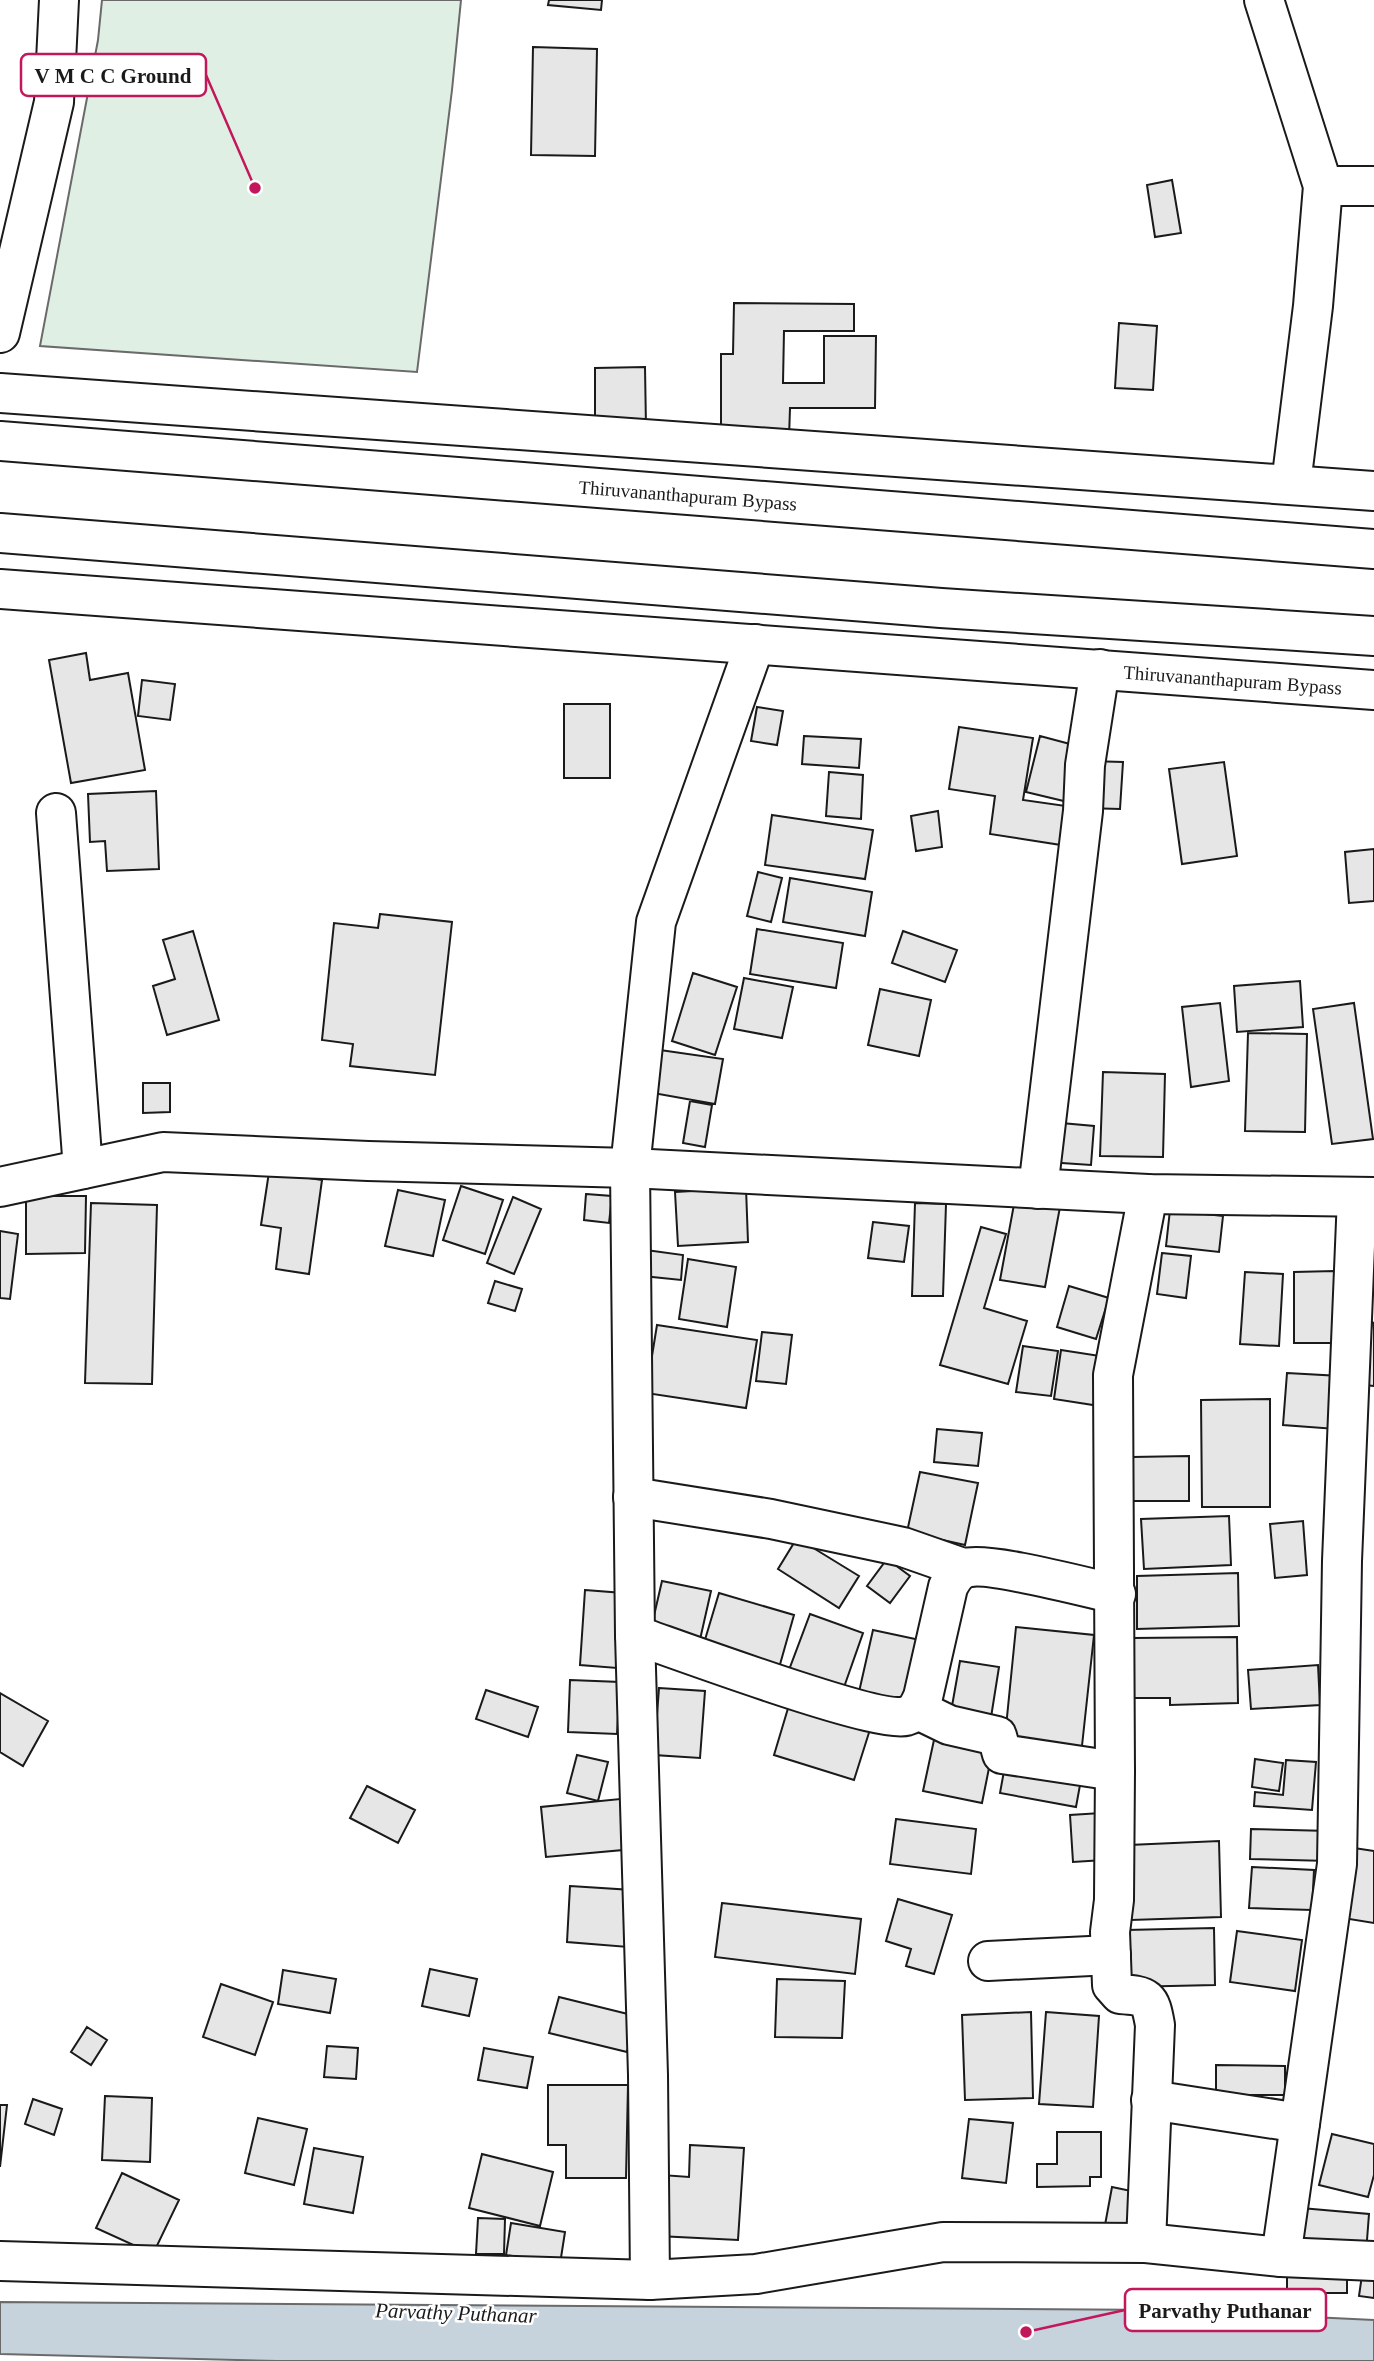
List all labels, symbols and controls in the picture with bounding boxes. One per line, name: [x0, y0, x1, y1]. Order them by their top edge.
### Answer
callout: V M C C Ground: [21, 54, 206, 96]
text: V M C C Ground: [35, 64, 192, 88]
street label: Thiruvananthapuram Bypass: [578, 476, 798, 514]
street label: Thiruvananthapuram Bypass: [1123, 661, 1343, 698]
callout: Parvathy Puthanar: [1125, 2289, 1326, 2331]
water label: Parvathy Puthanar: [374, 2298, 538, 2328]
text: Parvathy Puthanar: [1138, 2299, 1312, 2323]

